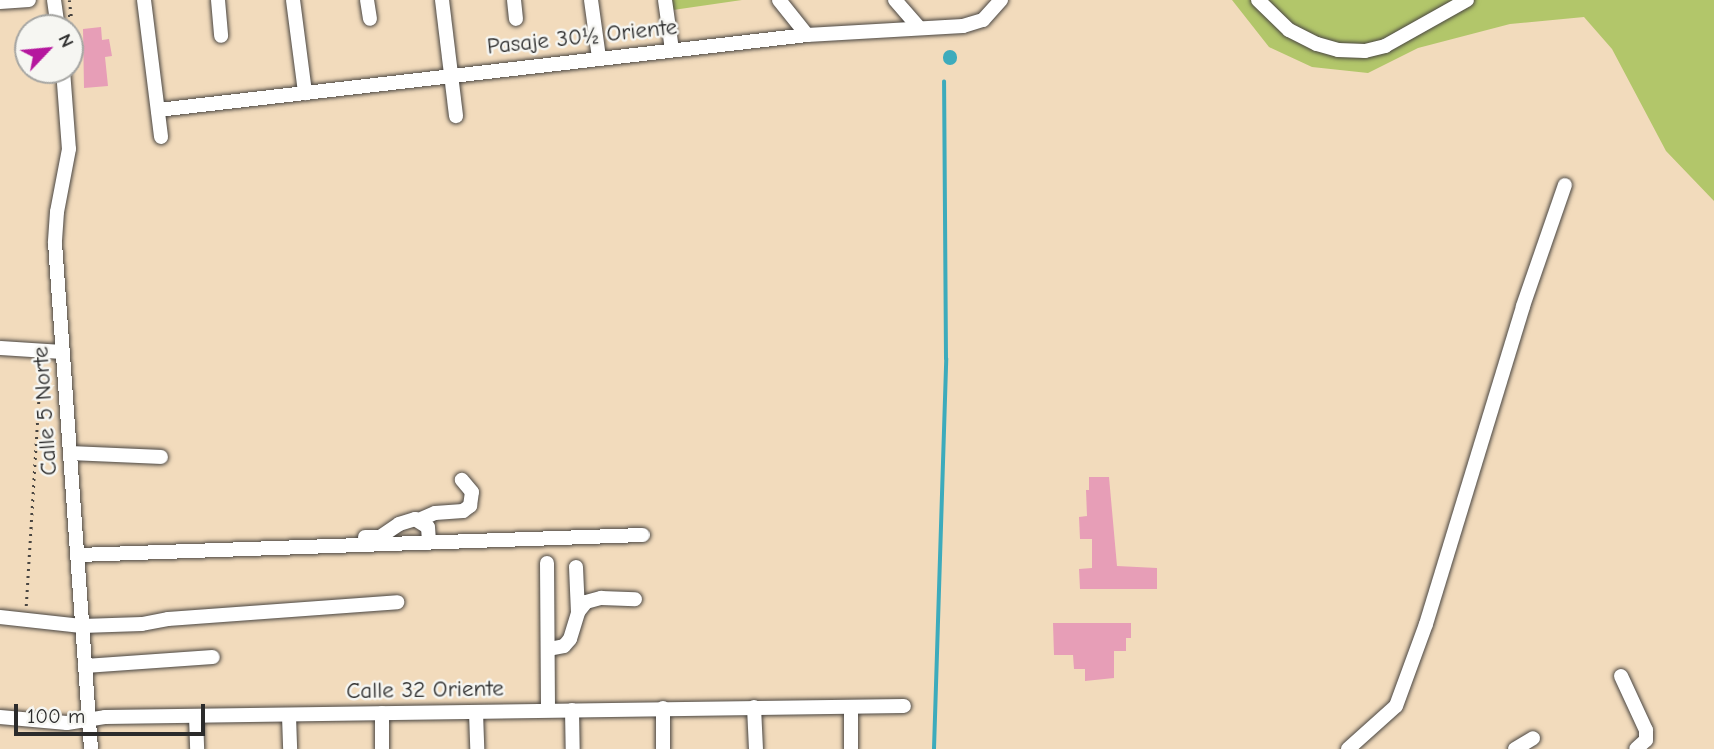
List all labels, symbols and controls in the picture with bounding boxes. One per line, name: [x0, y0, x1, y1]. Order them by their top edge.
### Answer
street label: Pasaje 30½ Oriente: [486, 13, 678, 61]
north arrow: [14, 14, 84, 84]
text: N: [53, 30, 79, 51]
street label: Calle 5 Norte: [27, 346, 63, 476]
street label: Calle 32 Oriente: [346, 675, 504, 705]
scale bar: [18, 690, 208, 734]
text: 100 m: [27, 704, 85, 728]

